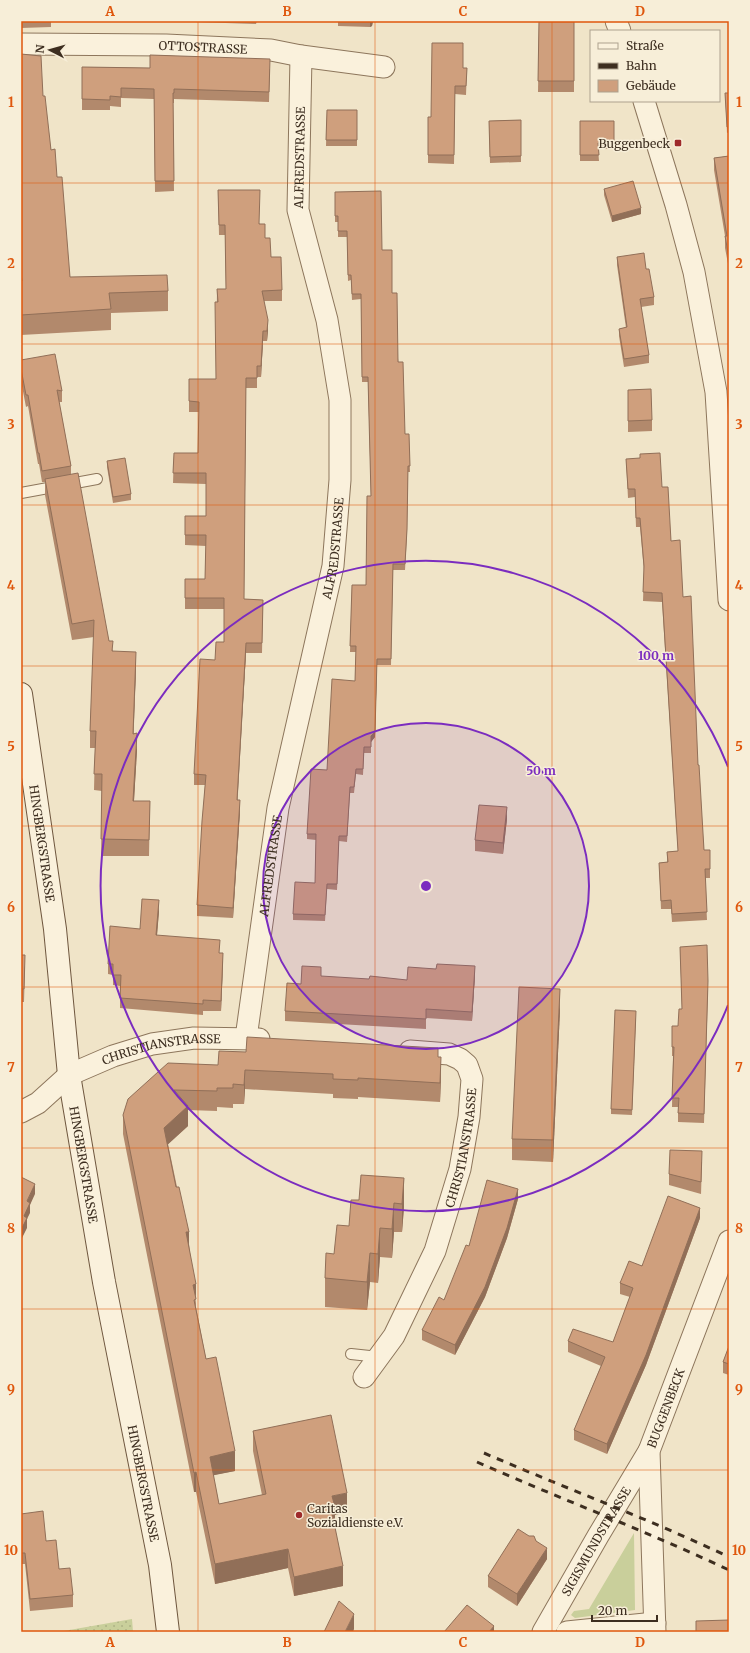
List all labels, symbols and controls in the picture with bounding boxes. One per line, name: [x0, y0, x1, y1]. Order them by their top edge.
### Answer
text: A: [104, 3, 115, 20]
text: B: [282, 3, 292, 20]
text: C: [459, 3, 468, 20]
text: D: [635, 3, 645, 20]
north arrow: [30, 30, 70, 70]
legend: [590, 30, 720, 102]
street label: OTTOSTRASSE: [159, 37, 248, 56]
text: Straße: [626, 38, 664, 53]
text: N: [33, 44, 48, 54]
text: Bahn: [626, 58, 657, 73]
text: Gebäude: [626, 78, 676, 93]
text: 1: [8, 94, 14, 111]
text: 1: [736, 94, 742, 111]
street label: ALFREDSTRASSE: [291, 106, 308, 210]
place label: Buggenbeck: [599, 136, 670, 151]
marker: Buggenbeck: [673, 138, 683, 148]
text: 2: [7, 255, 15, 272]
text: 2: [735, 255, 743, 272]
text: 3: [7, 416, 15, 433]
text: 3: [735, 416, 743, 433]
street label: ALFREDSTRASSE: [318, 497, 346, 601]
text: 4: [7, 577, 16, 594]
text: 4: [735, 577, 744, 594]
text: 100 m: [638, 648, 674, 663]
text: 5: [7, 738, 15, 755]
text: 5: [735, 738, 743, 755]
text: 50 m: [526, 763, 556, 778]
street label: HINGBERGSTRASSE: [27, 784, 59, 904]
street label: ALFREDSTRASSE: [255, 814, 284, 918]
centre of rings: [419, 879, 433, 893]
text: 6: [7, 899, 15, 916]
text: 6: [735, 899, 743, 916]
street label: CHRISTIANSTRASSE: [99, 1030, 221, 1068]
text: 7: [7, 1059, 15, 1076]
text: 7: [735, 1059, 743, 1076]
street label: CHRISTIANSTRASSE: [441, 1087, 479, 1209]
street label: HINGBERGSTRASSE: [67, 1105, 101, 1225]
text: 8: [7, 1220, 15, 1237]
text: 8: [735, 1220, 743, 1237]
street label: BUGGENBECK: [643, 1366, 687, 1450]
text: 9: [7, 1381, 15, 1398]
text: 9: [735, 1381, 743, 1398]
street label: HINGBERGSTRASSE: [125, 1423, 163, 1543]
street label: SIGISMUNDSTRASSE: [558, 1483, 634, 1599]
place label: Caritas Sozialdienste e.V.: [307, 1501, 404, 1530]
marker: Caritas Sozialdienste e.V.: [294, 1510, 304, 1520]
text: 10: [4, 1542, 18, 1559]
text: 10: [732, 1542, 746, 1559]
scale bar: [592, 1597, 657, 1623]
text: 20 m: [598, 1603, 627, 1618]
text: A: [104, 1634, 115, 1651]
text: B: [282, 1634, 292, 1651]
text: C: [459, 1634, 468, 1651]
text: D: [635, 1634, 645, 1651]

